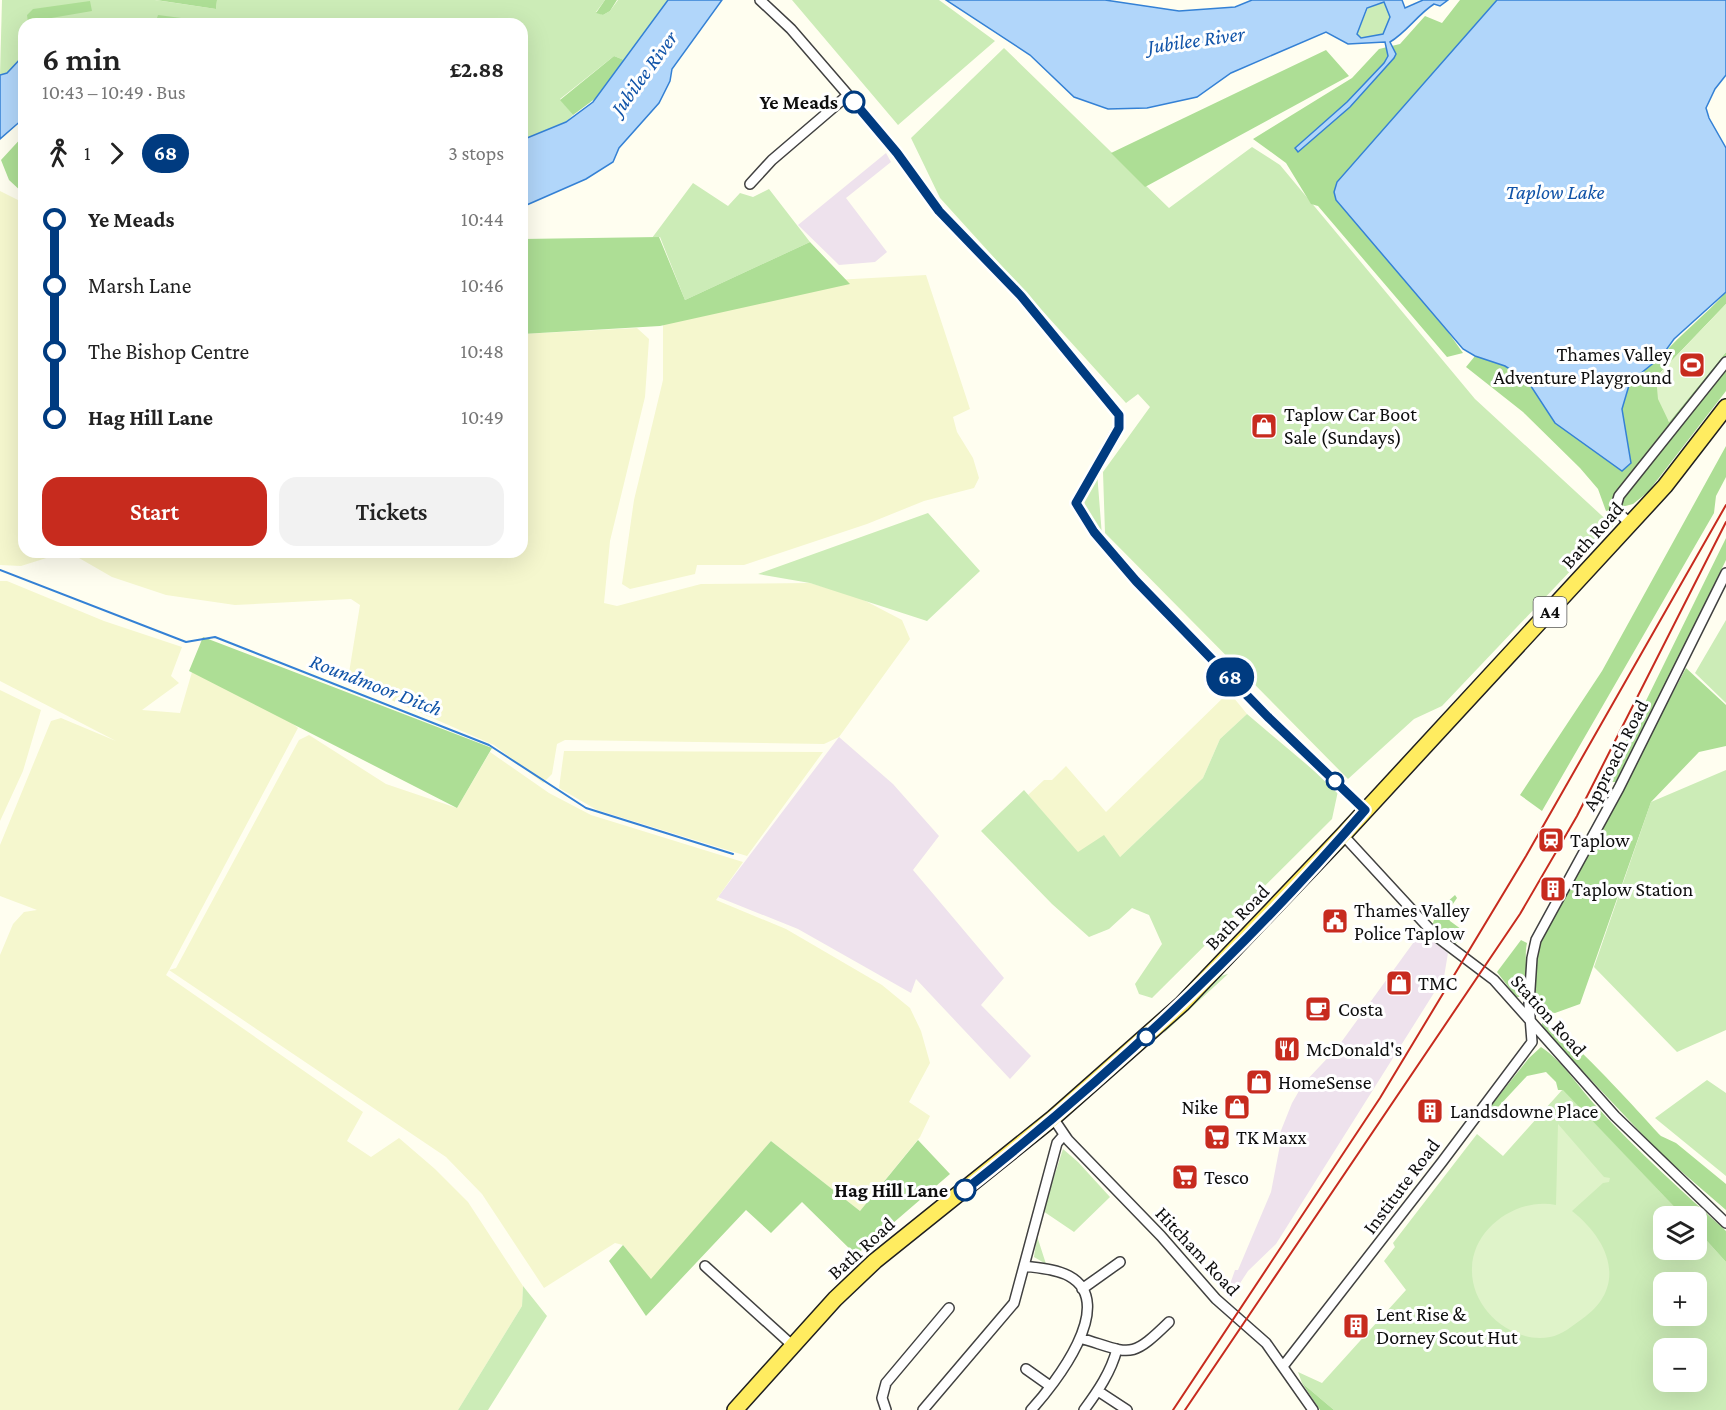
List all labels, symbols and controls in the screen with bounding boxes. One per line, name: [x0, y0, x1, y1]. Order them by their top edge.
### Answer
water label: Jubilee River: [1142, 21, 1247, 59]
water label: Jubilee River: [603, 26, 683, 123]
text: 6 min: [42, 40, 121, 77]
text: £2.88: [450, 57, 504, 82]
text: 10:43 – 10:49 · Bus: [42, 81, 186, 103]
place label: Ye Meads: [759, 91, 838, 113]
marker: Ye Meads: [843, 91, 865, 113]
icon: walk: [42, 137, 75, 170]
icon: forward: [100, 137, 133, 170]
text: 68: [154, 141, 177, 165]
text: 1: [84, 142, 91, 164]
text: 3 stops: [448, 142, 504, 164]
water label: Taplow Lake: [1505, 180, 1605, 204]
text: Ye Meads: [88, 207, 174, 232]
text: 10:44: [461, 208, 504, 230]
text: Marsh Lane: [88, 273, 191, 298]
text: 10:46: [461, 274, 504, 296]
text: The Bishop Centre: [88, 339, 249, 364]
text: 10:48: [461, 340, 504, 362]
place label: Thames Valley Adventure Playground: [1493, 343, 1673, 389]
sports icon: Thames Valley Adventure Playground: [1677, 350, 1707, 380]
place label: Taplow Car Boot Sale (Sundays): [1284, 403, 1417, 449]
text: Hag Hill Lane: [88, 405, 213, 430]
text: 10:49: [461, 406, 504, 428]
shop icon: Taplow Car Boot Sale (Sundays): [1249, 411, 1279, 441]
button: Start: [42, 477, 267, 546]
button: Tickets: [279, 477, 504, 546]
street label: Bath Road: [1556, 497, 1628, 573]
road number: A4: [1534, 597, 1566, 627]
water label: Roundmoor Ditch: [307, 649, 445, 721]
line badge: 68: [1203, 658, 1257, 696]
text: 68: [1218, 665, 1242, 689]
street label: Approach Road: [1578, 695, 1653, 815]
unlabelled marker: [1326, 772, 1344, 790]
station icon: Taplow: [1536, 825, 1566, 855]
place label: Taplow: [1570, 829, 1630, 852]
building icon: Taplow Station: [1538, 874, 1568, 904]
place label: Taplow Station: [1572, 878, 1693, 901]
street label: Bath Road: [1201, 880, 1274, 954]
place label: Thames Valley Police Taplow: [1354, 899, 1470, 945]
public building icon: Thames Valley Police Taplow: [1320, 906, 1350, 936]
shop icon: TMC: [1384, 968, 1414, 998]
street label: Station Road: [1507, 970, 1592, 1061]
place label: TMC: [1418, 972, 1457, 994]
cafe icon: Costa: [1303, 994, 1333, 1024]
place label: Costa: [1338, 998, 1383, 1020]
unlabelled marker: [1137, 1028, 1155, 1046]
restaurant icon: McDonald's: [1272, 1034, 1302, 1064]
place label: McDonald's: [1306, 1038, 1402, 1060]
shop icon: HomeSense: [1244, 1067, 1274, 1097]
place label: HomeSense: [1278, 1071, 1372, 1093]
shop icon: Nike: [1222, 1092, 1252, 1122]
place label: Nike: [1181, 1096, 1218, 1118]
building icon: Landsdowne Place: [1415, 1096, 1445, 1126]
place label: Landsdowne Place: [1450, 1100, 1599, 1122]
supermarket icon: TK Maxx: [1202, 1122, 1232, 1152]
place label: TK Maxx: [1236, 1126, 1307, 1148]
street label: Institute Road: [1358, 1134, 1444, 1238]
supermarket icon: Tesco: [1170, 1162, 1200, 1192]
place label: Tesco: [1204, 1166, 1249, 1188]
place label: Hag Hill Lane: [834, 1179, 948, 1201]
marker: Hag Hill Lane: [954, 1179, 976, 1201]
street label: Hitcham Road: [1151, 1202, 1245, 1300]
map controls: [1653, 1206, 1707, 1392]
button: layers: [1653, 1206, 1707, 1260]
street label: Bath Road: [823, 1212, 899, 1284]
button: +: [1653, 1272, 1707, 1326]
place label: Lent Rise & Dorney Scout Hut: [1376, 1303, 1518, 1349]
building icon: Lent Rise & Dorney Scout Hut: [1341, 1311, 1371, 1341]
button: −: [1653, 1338, 1707, 1392]

